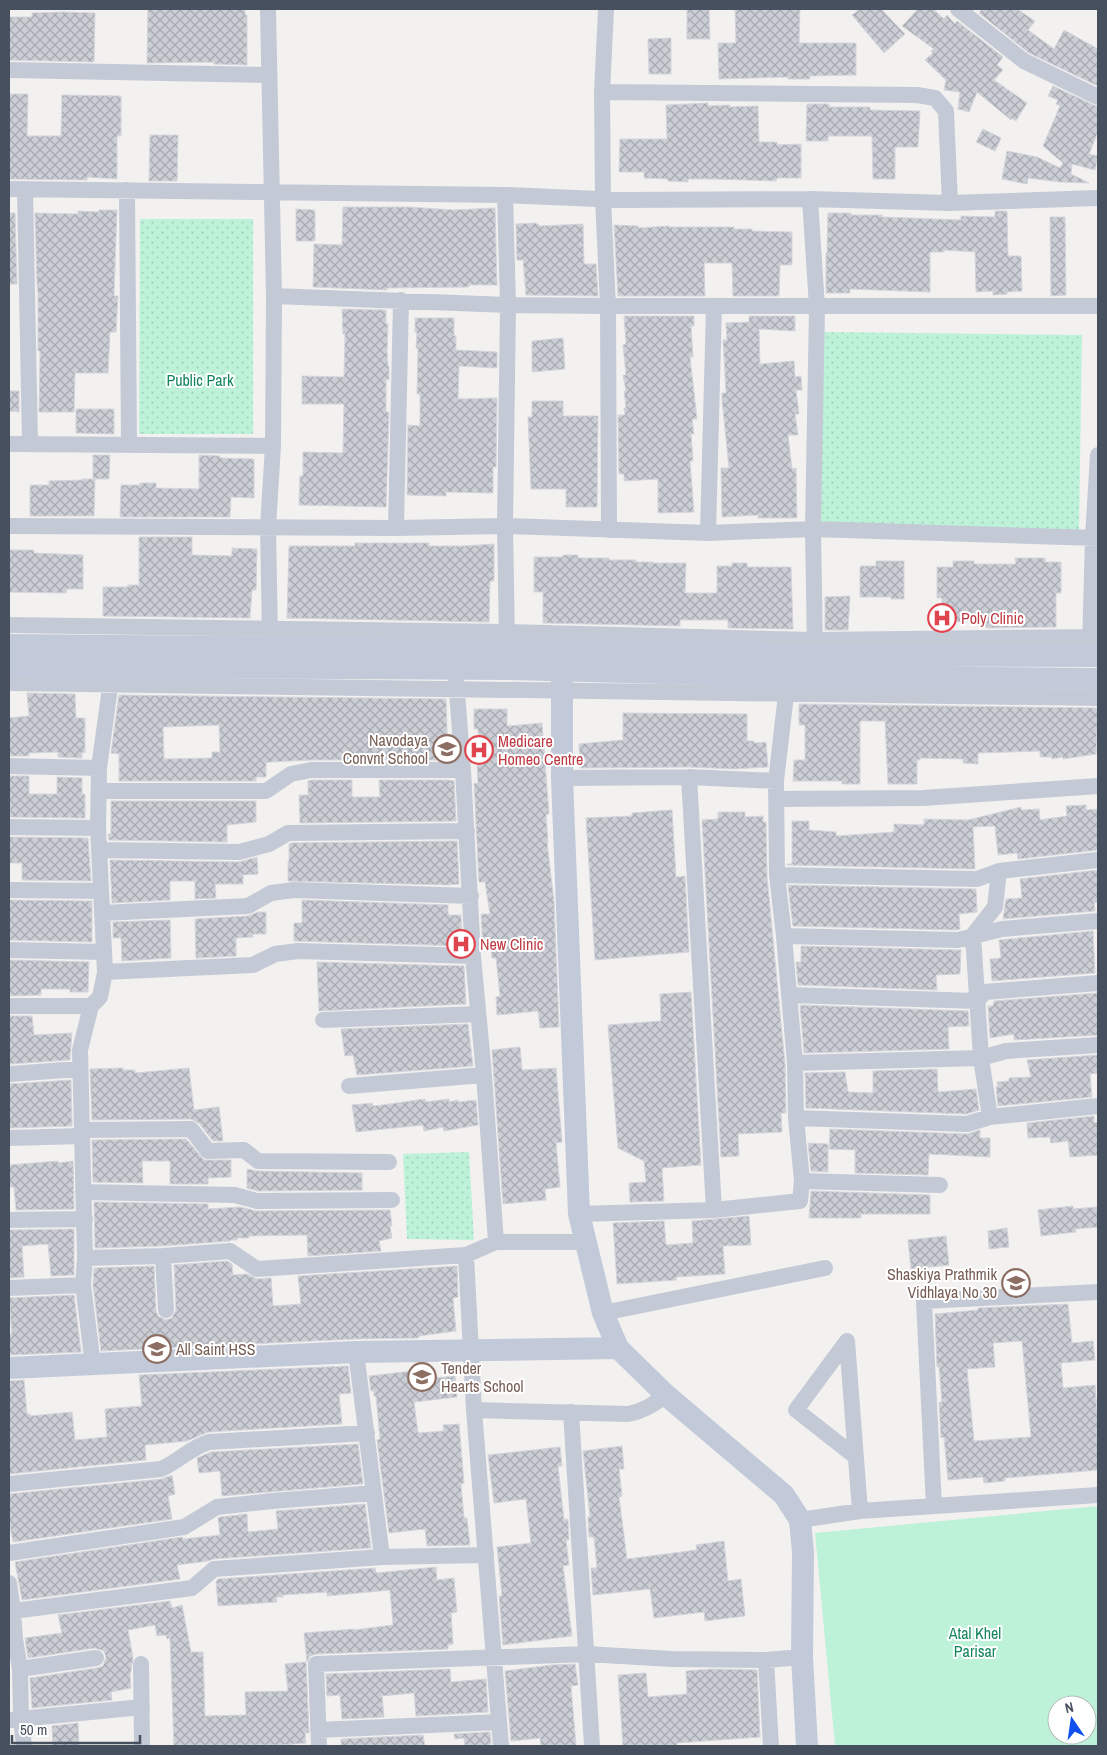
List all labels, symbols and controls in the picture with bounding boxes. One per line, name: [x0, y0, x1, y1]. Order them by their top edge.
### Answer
park label: Public Park: [166, 369, 234, 391]
hospital icon: Poly Clinic: [927, 603, 957, 633]
place label: Poly Clinic: [961, 607, 1024, 629]
place label: Navodaya Convnt School: [343, 729, 429, 769]
place label: Medicare Homeo Centre: [498, 730, 583, 770]
school or university icon: Navodaya Convnt School: [432, 734, 462, 764]
hospital icon: Medicare Homeo Centre: [464, 735, 494, 765]
hospital icon: New Clinic: [446, 929, 476, 959]
place label: New Clinic: [480, 933, 544, 955]
place label: Shaskiya Prathmik Vidhlaya No 30: [887, 1263, 997, 1303]
school or university icon: Shaskiya Prathmik Vidhlaya No 30: [1001, 1268, 1031, 1298]
school or university icon: All Saint HSS: [142, 1334, 172, 1364]
place label: All Saint HSS: [175, 1338, 256, 1360]
place label: Tender Hearts School: [441, 1357, 523, 1397]
school or university icon: Tender Hearts School: [407, 1362, 437, 1392]
park label: Atal Khel Parisar: [948, 1622, 1001, 1662]
north arrow: [1047, 1695, 1097, 1745]
text: N: [1063, 1698, 1075, 1717]
scale bar: [12, 1712, 140, 1744]
text: 50 m: [20, 1719, 47, 1740]

